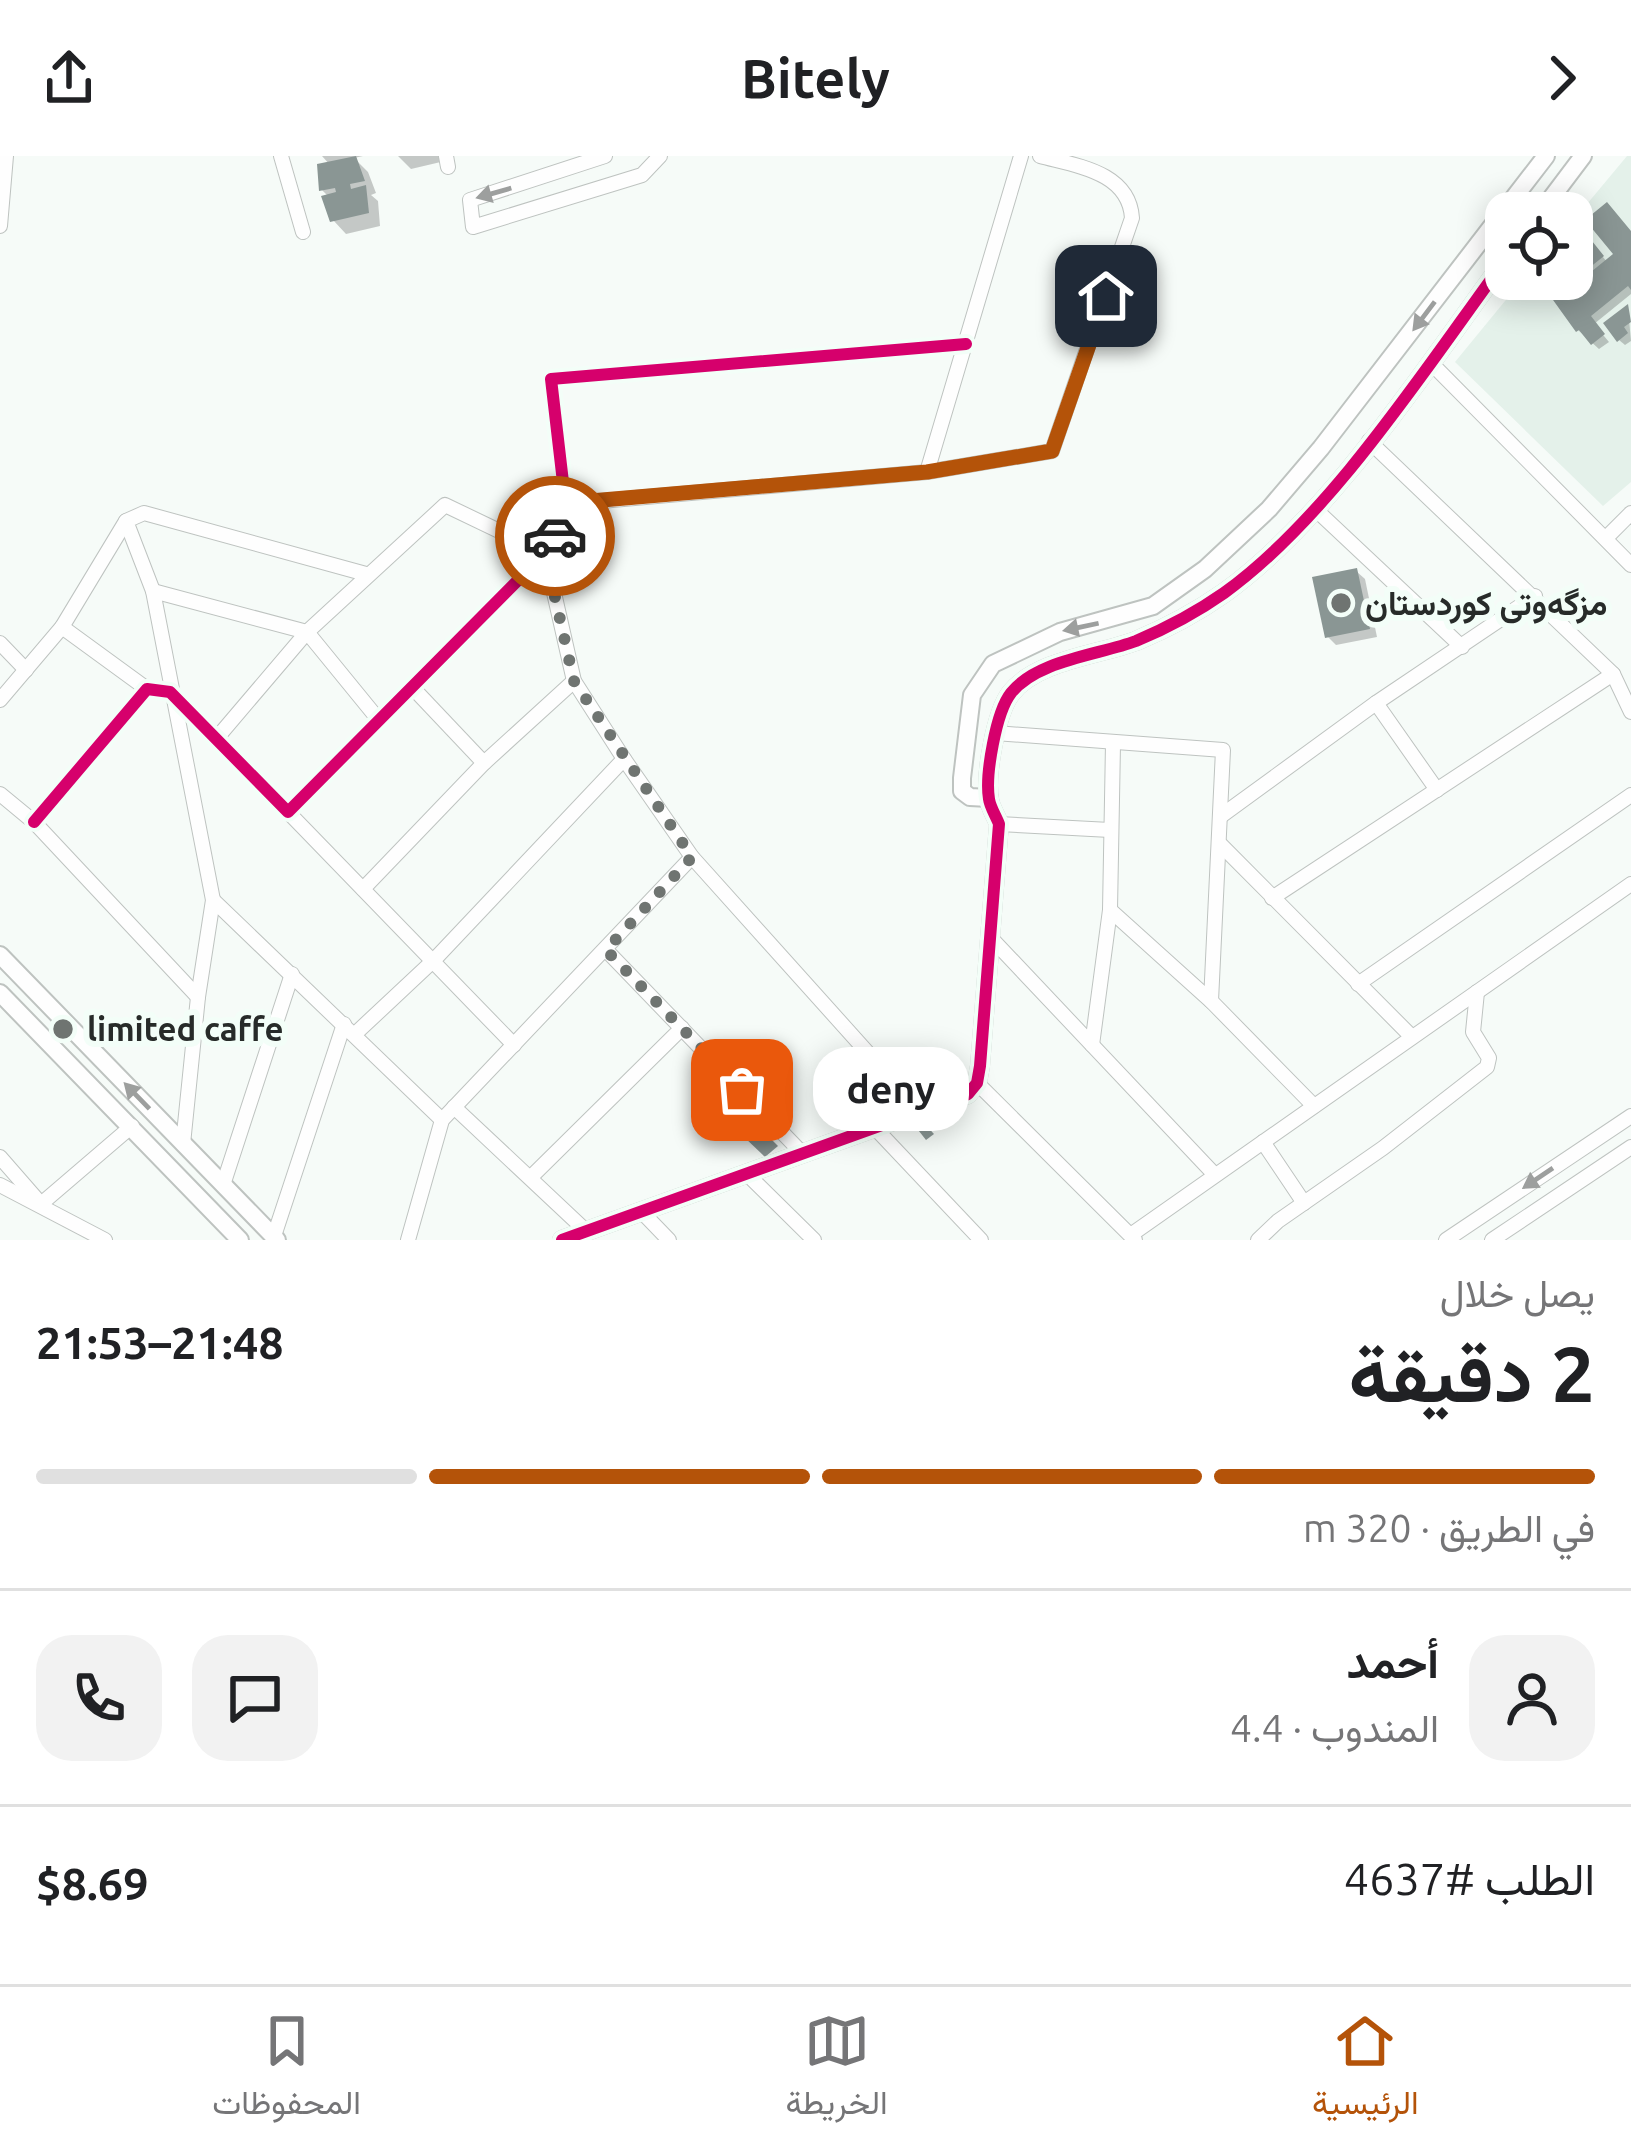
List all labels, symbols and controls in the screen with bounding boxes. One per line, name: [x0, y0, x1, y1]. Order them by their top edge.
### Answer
icon: share: [36, 45, 102, 111]
icon: forward: [1529, 45, 1595, 111]
text: Bitely: [741, 48, 890, 108]
one-way arrow: [476, 185, 512, 203]
map controls: [1485, 192, 1593, 300]
button: locate: [1485, 192, 1593, 300]
pin: [1055, 245, 1157, 347]
icon: home: [1073, 263, 1139, 329]
one-way arrow: [1412, 300, 1437, 331]
courier: [495, 476, 615, 596]
icon: car: [522, 503, 588, 569]
place label: مزگەوتی کوردستان: [1365, 584, 1608, 624]
marker: مزگەوتی کوردستان: [1328, 590, 1354, 616]
one-way arrow: [1062, 619, 1100, 638]
place label: limited caffe: [87, 1010, 284, 1047]
marker: limited caffe: [50, 1016, 76, 1042]
pin: [691, 1039, 793, 1141]
callout: deny: [814, 1048, 970, 1132]
icon: bag: [709, 1057, 775, 1123]
text: deny: [847, 1067, 935, 1110]
one-way arrow: [123, 1082, 151, 1111]
one-way arrow: [1522, 1166, 1555, 1189]
text: يصل خلال: [1440, 1271, 1595, 1314]
text: 21:48–21:53: [36, 1317, 284, 1368]
text: 2 دقيقة: [1349, 1329, 1595, 1417]
text: في الطريق · 320 m: [1303, 1506, 1595, 1549]
button: phone: [36, 1635, 162, 1761]
button: chat: [192, 1635, 318, 1761]
button: person: [1469, 1635, 1595, 1761]
text: أحمد: [1347, 1636, 1439, 1687]
text: المندوب · 4.4: [1230, 1706, 1439, 1749]
text: الطلب #4637: [1344, 1853, 1595, 1904]
text: $8.69: [36, 1858, 149, 1909]
tab: المحفوظات: [212, 2008, 361, 2132]
tab: الخريطة: [785, 2008, 888, 2132]
tab: الرئيسية: [1312, 2008, 1419, 2132]

